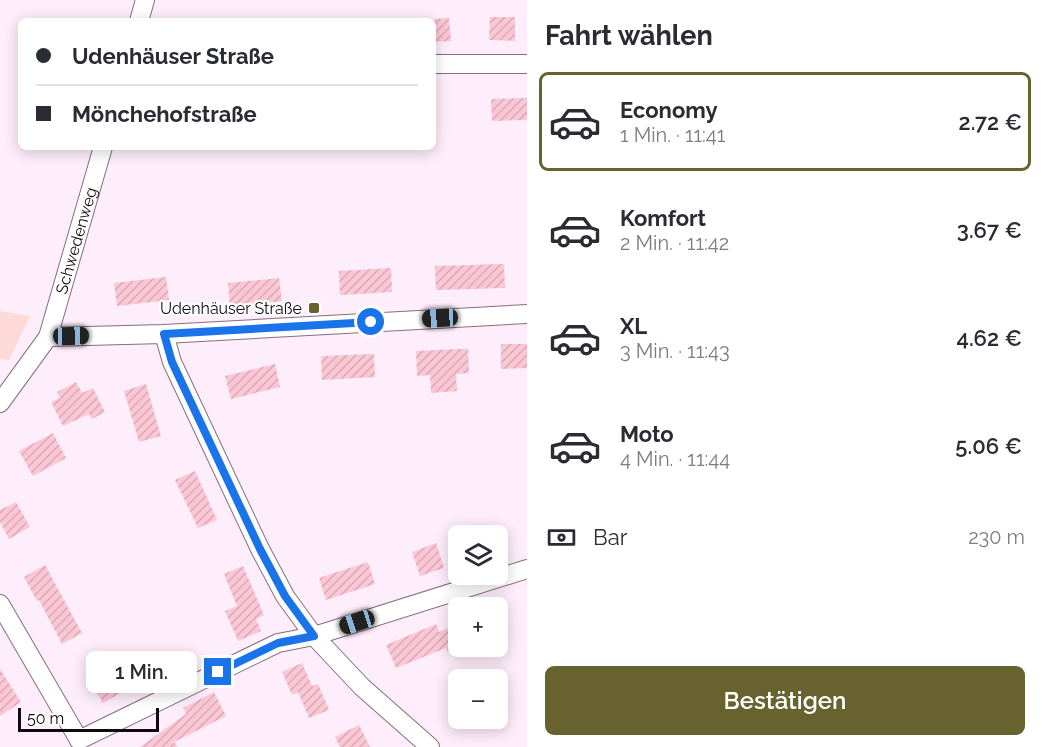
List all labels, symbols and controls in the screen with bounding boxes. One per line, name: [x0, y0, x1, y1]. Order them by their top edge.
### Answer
text: Fahrt wählen: [545, 20, 713, 51]
text: Udenhäuser Straße: [72, 43, 274, 69]
icon: car: [548, 95, 602, 149]
text: Economy: [620, 97, 718, 123]
text: Mönchehofstraße: [72, 101, 257, 127]
text: 2.72 €: [959, 109, 1022, 135]
text: 1 Min. · 11:41: [620, 123, 725, 147]
street label: Schwedenweg: [52, 185, 101, 296]
icon: car: [548, 203, 602, 257]
text: Komfort: [620, 205, 706, 231]
text: 3.67 €: [957, 217, 1022, 243]
text: 2 Min. · 11:42: [620, 231, 729, 255]
place label: Udenhäuser Straße: [160, 299, 302, 318]
marker: Udenhäuser Straße: [307, 301, 321, 315]
route start: [357, 308, 384, 335]
car: [422, 308, 458, 328]
icon: car: [548, 311, 602, 365]
text: XL: [620, 313, 647, 339]
text: 4.62 €: [957, 325, 1022, 351]
car: [53, 327, 89, 345]
text: 3 Min. · 11:43: [620, 339, 730, 363]
icon: car: [548, 419, 602, 473]
text: Moto: [620, 421, 674, 447]
text: 5.06 €: [955, 433, 1022, 459]
text: 4 Min. · 11:44: [620, 447, 730, 471]
icon: cash: [545, 521, 578, 554]
text: Bar: [593, 524, 627, 550]
map controls: [448, 525, 508, 729]
button: layers: [448, 525, 508, 585]
text: 230 m: [968, 525, 1025, 549]
button: +: [448, 597, 508, 657]
car: [337, 608, 377, 636]
callout: 1 Min.: [86, 651, 197, 693]
route end: [204, 658, 231, 685]
text: 1 Min.: [115, 660, 168, 684]
button: Bestätigen: [545, 666, 1025, 735]
button: −: [448, 669, 508, 729]
scale bar: [18, 705, 159, 732]
text: 50 m: [27, 709, 64, 728]

